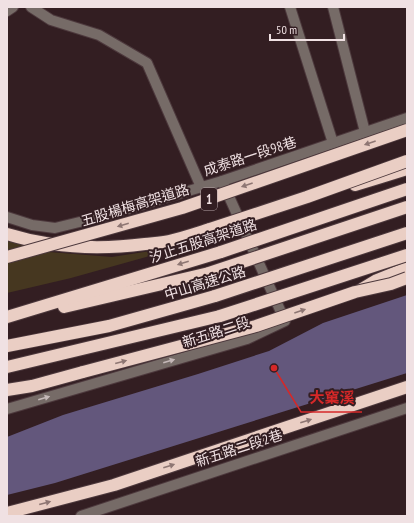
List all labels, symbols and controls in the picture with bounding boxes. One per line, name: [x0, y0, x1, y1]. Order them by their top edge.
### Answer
scale bar: [270, 16, 344, 42]
text: 50 m: [276, 22, 297, 37]
street label: 成泰路一段98巷: [201, 133, 299, 179]
one-way arrow: [364, 140, 376, 146]
street label: 五股楊梅高架道路: [79, 180, 191, 230]
one-way arrow: [241, 183, 253, 189]
road number: 1: [201, 188, 217, 210]
street label: 汐止五股高架道路: [147, 215, 259, 267]
one-way arrow: [117, 222, 129, 228]
one-way arrow: [177, 260, 189, 266]
street label: 中山高速公路: [162, 262, 248, 304]
one-way arrow: [294, 308, 306, 314]
street label: 新五路二段: [180, 313, 252, 351]
one-way arrow: [164, 358, 176, 364]
one-way arrow: [115, 359, 127, 365]
callout: 大窠溪: [301, 385, 362, 412]
text: 大窠溪: [309, 388, 355, 407]
one-way arrow: [39, 395, 51, 401]
one-way arrow: [300, 417, 312, 423]
street label: 新五路二段2巷: [193, 425, 285, 471]
one-way arrow: [164, 463, 176, 469]
one-way arrow: [39, 500, 51, 506]

